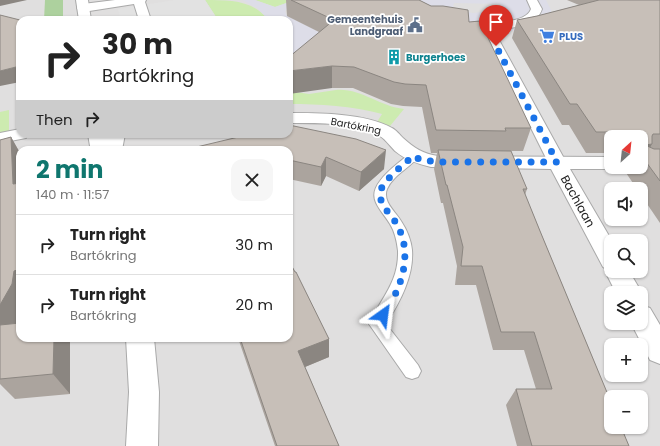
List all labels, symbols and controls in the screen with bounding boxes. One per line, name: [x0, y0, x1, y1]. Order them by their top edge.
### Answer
pin: [479, 5, 513, 46]
icon: arrive: [485, 11, 507, 33]
place label: Gemeentehuis Landgraaf: [327, 12, 403, 39]
public building icon: Gemeentehuis Landgraaf: [406, 16, 424, 34]
text: 30 m: [102, 25, 173, 64]
supermarket icon: PLUS: [538, 27, 556, 45]
place label: PLUS: [559, 29, 583, 44]
icon: right: [36, 32, 88, 84]
building icon: Burgerhoes: [385, 48, 403, 66]
place label: Burgerhoes: [406, 50, 466, 65]
text: Bartókring: [102, 63, 194, 88]
icon: right: [81, 108, 103, 130]
text: Then: [36, 109, 73, 130]
street label: Bartókring: [329, 114, 383, 138]
north arrow: [604, 130, 648, 174]
map controls: [604, 130, 648, 434]
text: 2 min: [36, 153, 103, 186]
button: close: [231, 159, 273, 201]
street label: Bachlaan: [557, 172, 599, 230]
button: sound: [604, 182, 648, 226]
text: 140 m · 11:57: [36, 185, 109, 204]
text: Turn right: [70, 224, 146, 245]
icon: right: [36, 234, 58, 256]
text: 30 m: [235, 234, 273, 255]
button: search: [604, 234, 648, 278]
text: Bartókring: [70, 246, 137, 265]
text: Turn right: [70, 284, 146, 305]
button: layers: [604, 286, 648, 330]
icon: right: [36, 294, 58, 316]
text: 20 m: [235, 294, 273, 315]
position arrow: [362, 294, 404, 336]
text: Bartókring: [70, 306, 137, 325]
button: +: [604, 338, 648, 382]
button: −: [604, 390, 648, 434]

